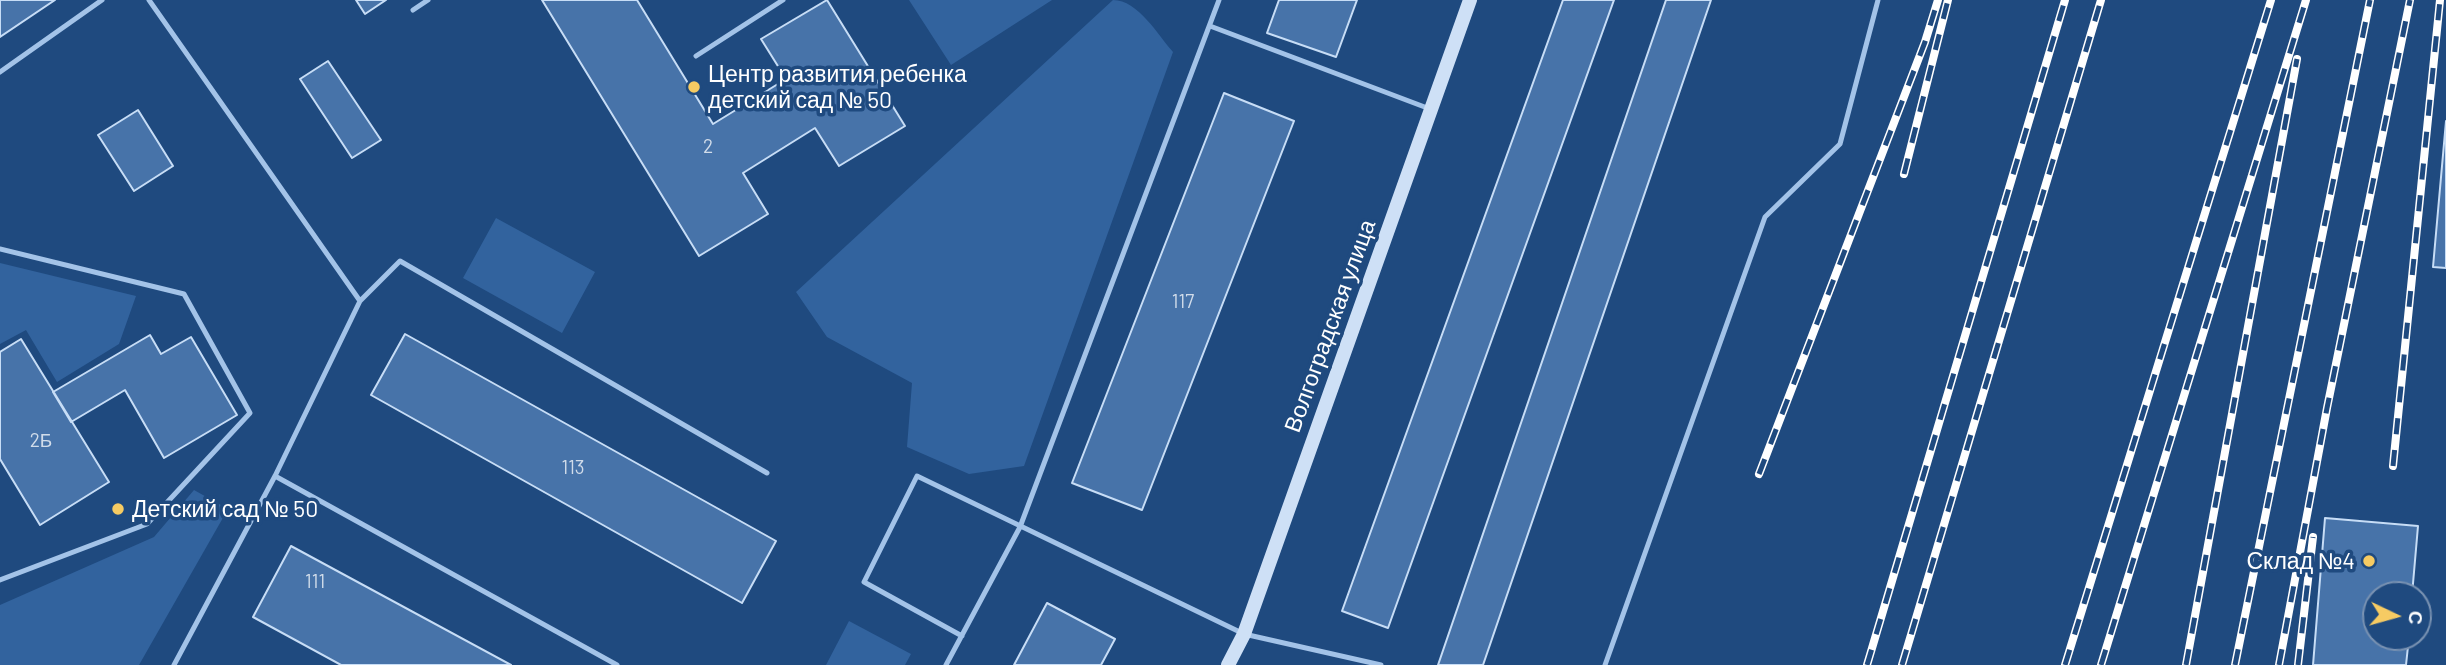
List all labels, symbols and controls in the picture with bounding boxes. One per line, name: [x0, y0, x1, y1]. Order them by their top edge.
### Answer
place label: Центр развития ребенка детский сад № 50: [708, 60, 967, 114]
marker: Центр развития ребенка детский сад № 50: [686, 79, 702, 95]
house number: 2: [703, 136, 713, 158]
street label: Волгоградская улица: [1279, 216, 1381, 436]
house number: 117: [1172, 291, 1194, 313]
house number: 2Б: [30, 430, 52, 452]
house number: 113: [561, 457, 585, 479]
place label: Детский сад № 50: [132, 495, 318, 523]
marker: Детский сад № 50: [110, 501, 126, 517]
place label: Склад №4: [2246, 547, 2355, 575]
marker: Склад №4: [2361, 553, 2377, 569]
house number: 111: [305, 571, 325, 593]
north arrow: [2362, 581, 2432, 651]
text: С: [2404, 610, 2428, 626]

